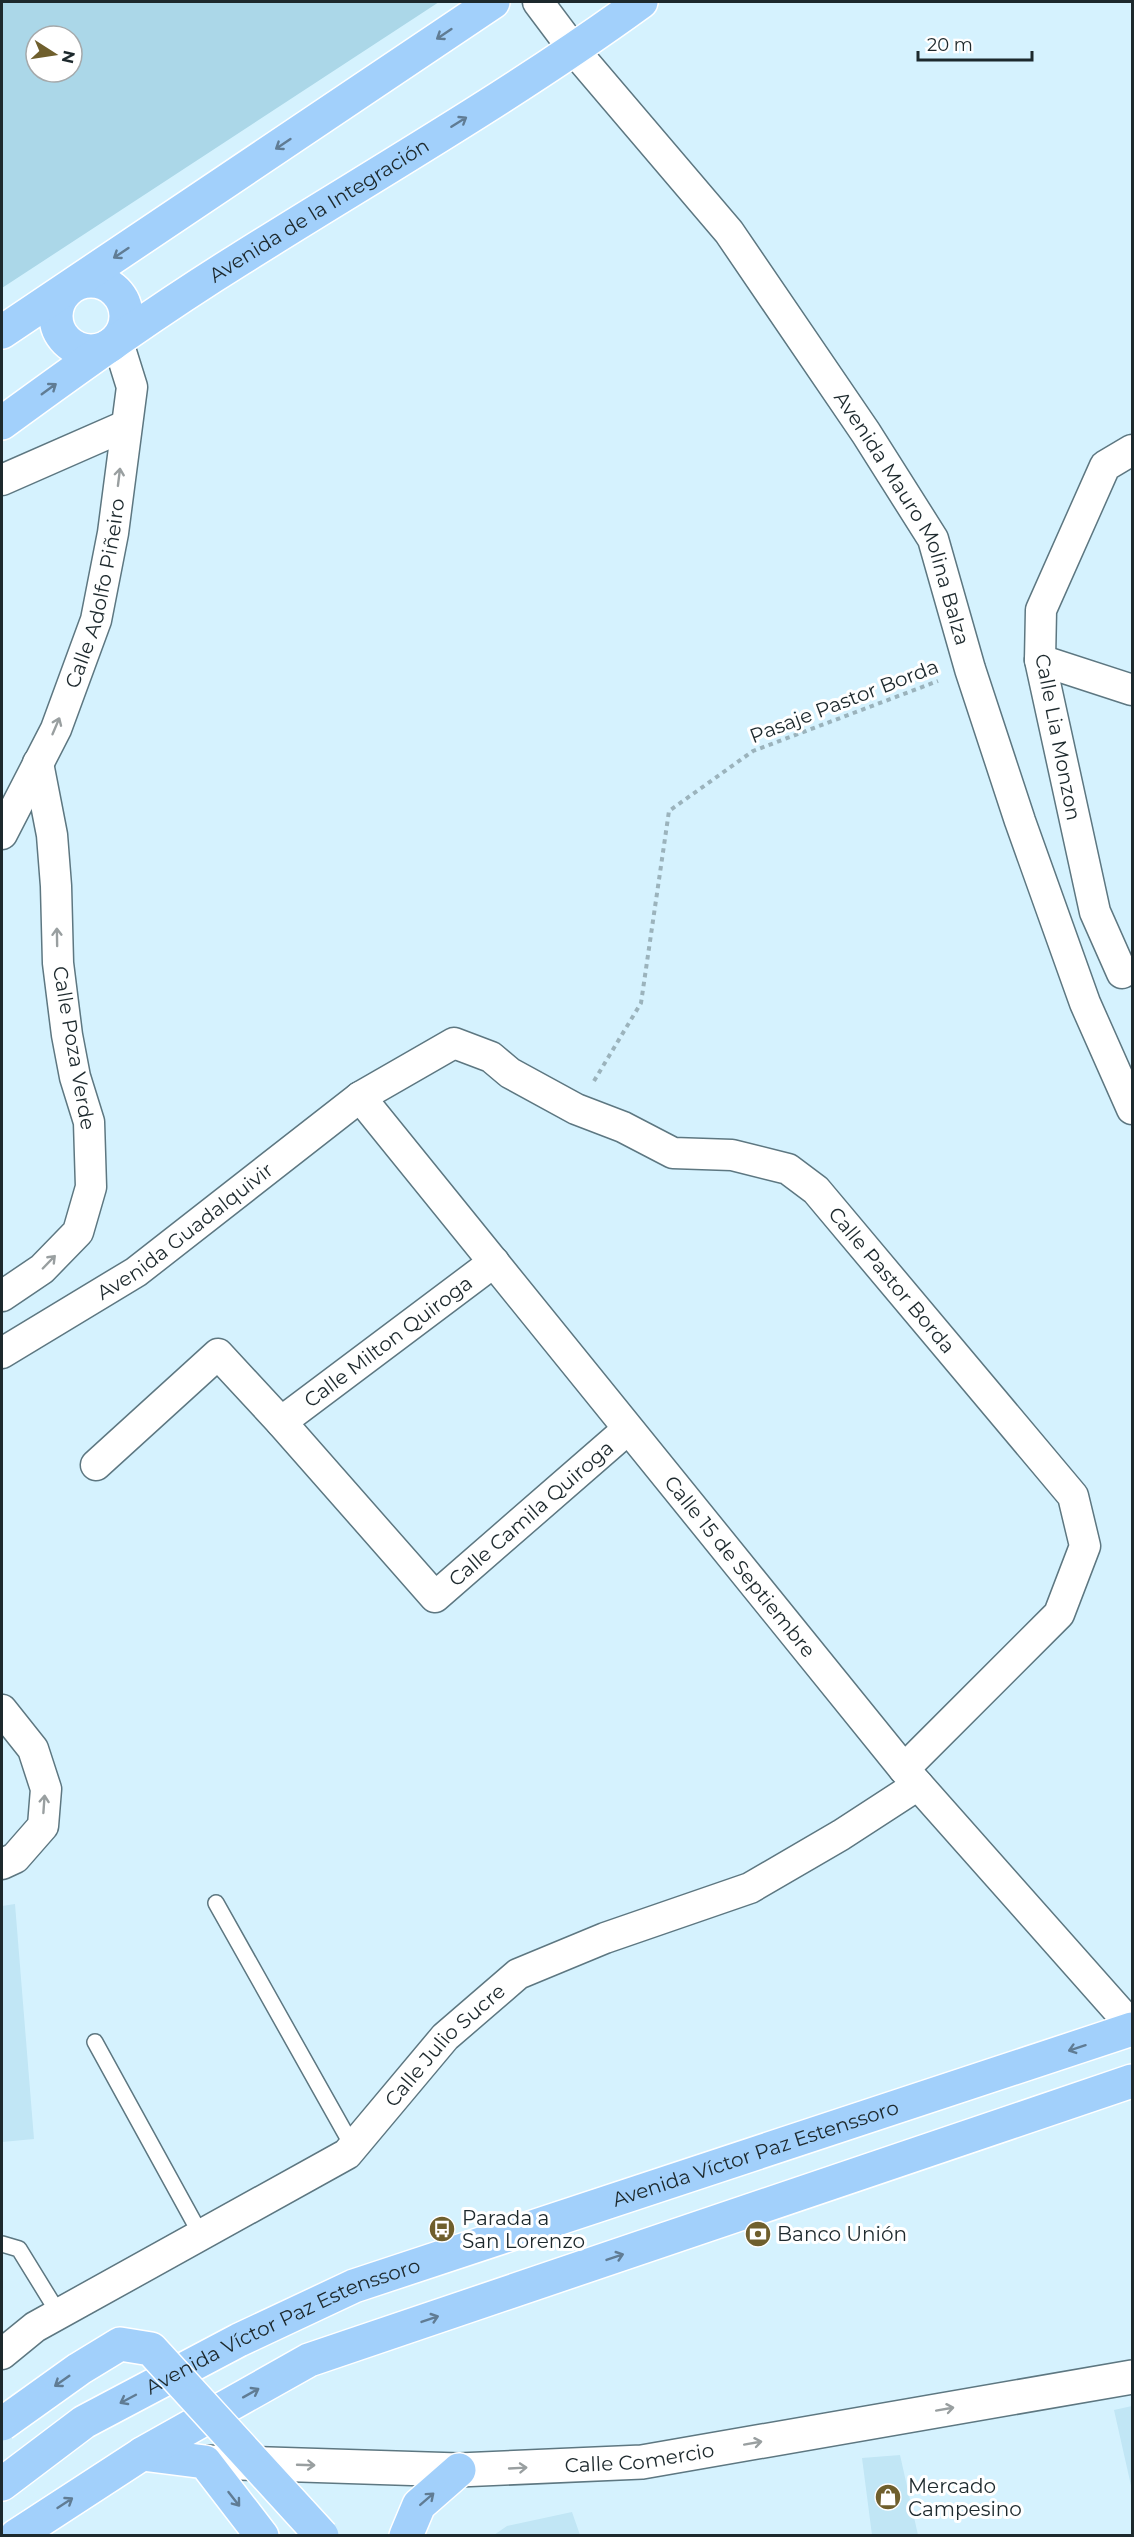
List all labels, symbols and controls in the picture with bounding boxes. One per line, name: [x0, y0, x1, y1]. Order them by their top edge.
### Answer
north arrow: [24, 24, 84, 84]
scale bar: [918, 24, 1032, 62]
one-way arrow: [437, 28, 453, 40]
text: 20 m: [927, 34, 973, 56]
text: N: [58, 49, 79, 65]
one-way arrow: [450, 116, 467, 128]
street label: Avenida de la Integración: [205, 133, 433, 287]
one-way arrow: [274, 137, 291, 150]
one-way arrow: [114, 247, 130, 259]
one-way arrow: [40, 382, 56, 395]
street label: Avenida Mauro Molina Balza: [829, 387, 975, 648]
one-way arrow: [114, 468, 125, 488]
street label: Calle Adolfo Piñeiro: [60, 497, 129, 692]
street label: Calle Lia Monzon: [1030, 652, 1086, 822]
street label: Pasaje Pastor Borda: [746, 654, 942, 748]
one-way arrow: [51, 717, 62, 736]
one-way arrow: [52, 927, 63, 947]
street label: Calle Poza Verde: [48, 964, 100, 1132]
street label: Avenida Guadalquivir: [92, 1158, 278, 1305]
street label: Calle Pastor Borda: [823, 1202, 960, 1358]
one-way arrow: [42, 1254, 56, 1269]
street label: Calle Milton Quiroga: [299, 1271, 477, 1412]
street label: Calle Camila Quiroga: [444, 1435, 618, 1592]
street label: Calle 15 de Septiembre: [659, 1471, 821, 1662]
one-way arrow: [39, 1794, 50, 1814]
street label: Calle Julio Sucre: [380, 1979, 510, 2112]
one-way arrow: [1068, 2043, 1087, 2054]
street label: Avenida Víctor Paz Estenssoro: [609, 2095, 902, 2212]
place label: Parada a San Lorenzo: [462, 2206, 585, 2253]
bus stop icon: Parada a San Lorenzo: [427, 2214, 457, 2244]
bank icon: Banco Unión: [743, 2219, 773, 2249]
place label: Banco Unión: [777, 2222, 907, 2246]
one-way arrow: [605, 2250, 624, 2261]
street label: Avenida Víctor Paz Estenssoro: [141, 2253, 423, 2399]
one-way arrow: [420, 2313, 439, 2324]
one-way arrow: [55, 2375, 71, 2387]
one-way arrow: [242, 2387, 259, 2399]
one-way arrow: [120, 2393, 137, 2405]
one-way arrow: [935, 2404, 954, 2415]
one-way arrow: [743, 2437, 762, 2448]
street label: Calle Comercio: [564, 2438, 716, 2477]
one-way arrow: [295, 2460, 315, 2471]
one-way arrow: [507, 2462, 527, 2473]
place label: Mercado Campesino: [908, 2474, 1022, 2521]
shop icon: Mercado Campesino: [873, 2482, 903, 2512]
one-way arrow: [227, 2491, 240, 2507]
one-way arrow: [419, 2492, 434, 2506]
one-way arrow: [57, 2497, 74, 2510]

